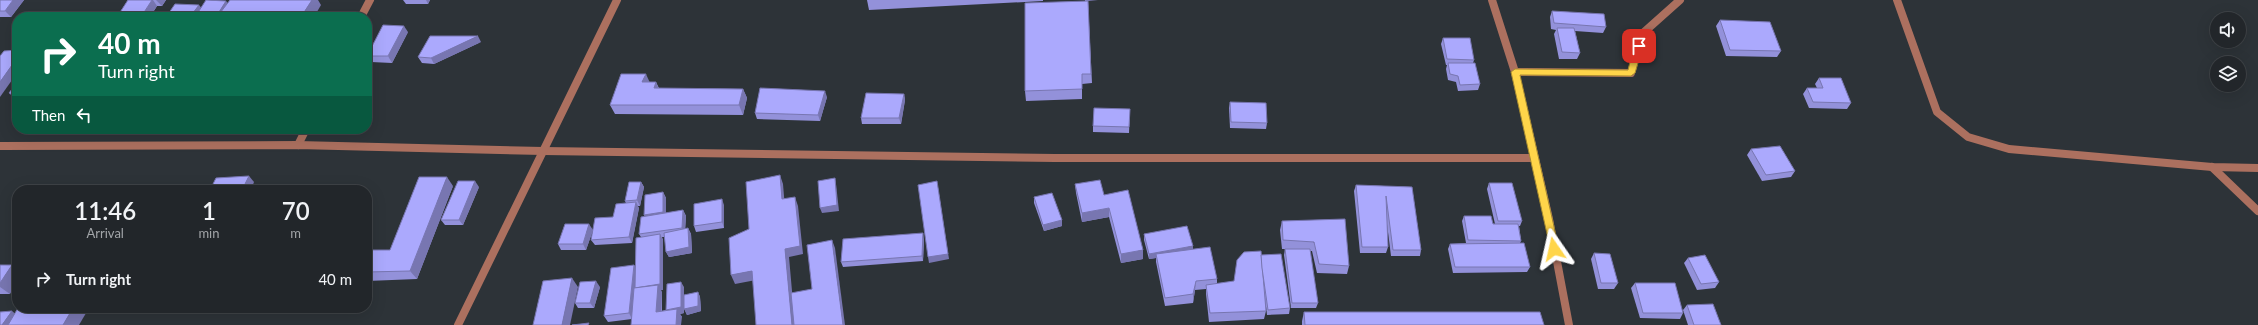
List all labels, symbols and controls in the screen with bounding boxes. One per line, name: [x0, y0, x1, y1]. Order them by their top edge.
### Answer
map controls: [2210, 12, 2246, 92]
button: sound: [2210, 12, 2246, 48]
text: 40 m: [98, 26, 161, 60]
icon: right: [32, 28, 84, 80]
pin: [1622, 29, 1656, 63]
icon: arrive: [1628, 35, 1650, 57]
button: layers: [2210, 56, 2246, 92]
text: Turn right: [98, 60, 175, 82]
icon: left: [73, 104, 95, 126]
text: Then: [32, 106, 65, 124]
text: 11:46: [74, 196, 136, 225]
text: 1: [202, 196, 216, 225]
text: 70: [282, 196, 310, 225]
text: Arrival: [86, 225, 124, 241]
text: min: [198, 225, 219, 241]
text: m: [290, 225, 301, 241]
position arrow: [1533, 228, 1575, 270]
icon: right: [32, 268, 54, 290]
text: Turn right: [66, 270, 131, 288]
text: 40 m: [318, 270, 352, 288]

